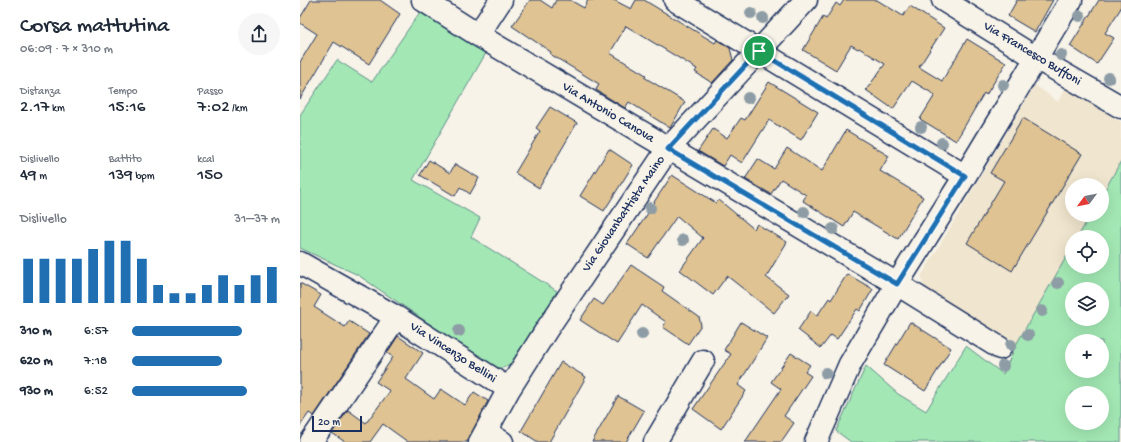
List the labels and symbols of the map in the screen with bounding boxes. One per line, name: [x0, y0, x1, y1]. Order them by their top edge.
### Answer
street label: Via Francesco Buffoni: [979, 18, 1084, 89]
pin: [742, 34, 776, 68]
street label: Via Antonio Canova: [558, 79, 658, 147]
street label: Via Giovanbattista Maino: [579, 153, 669, 276]
north arrow: [1065, 178, 1109, 222]
street label: Via Vincenzo Bellini: [406, 319, 499, 387]
scale bar: [312, 414, 362, 433]

